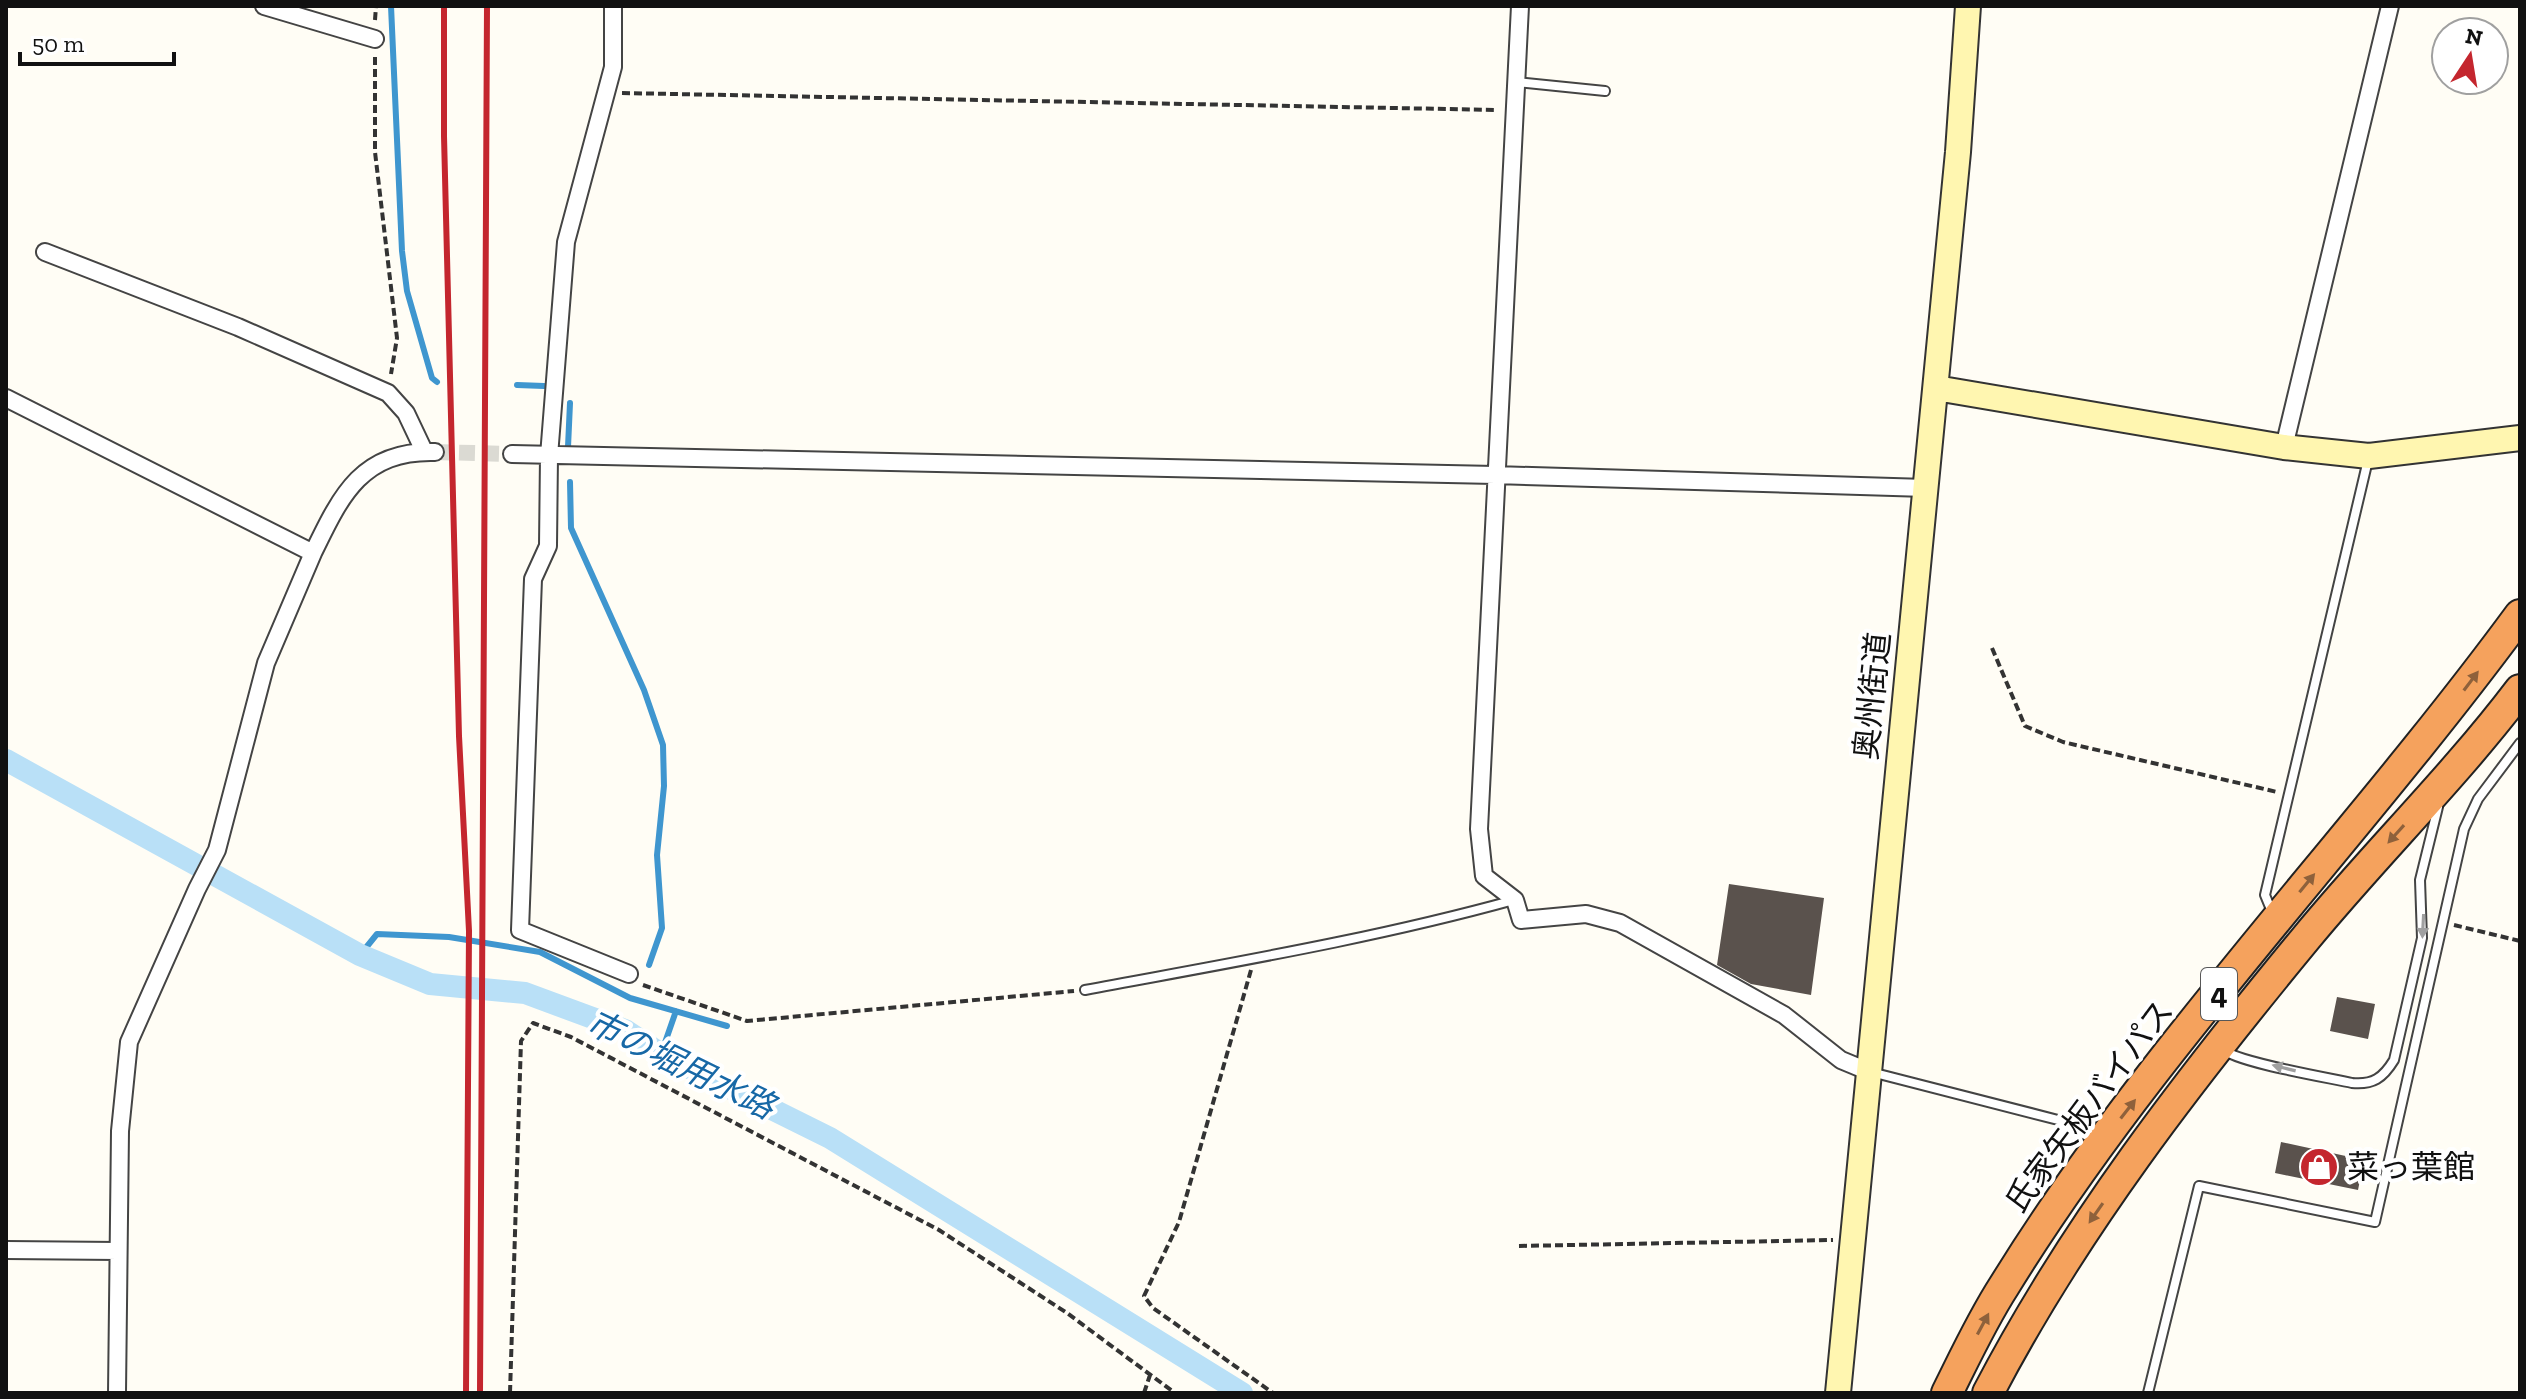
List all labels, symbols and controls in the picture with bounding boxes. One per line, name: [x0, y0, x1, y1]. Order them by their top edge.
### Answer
scale bar: [20, 16, 174, 66]
north arrow: [2430, 16, 2510, 96]
text: N: [2463, 22, 2485, 52]
text: 50 m: [32, 29, 85, 58]
street label: 奥州街道: [1846, 630, 1898, 762]
one-way arrow: [2462, 671, 2478, 691]
one-way arrow: [2388, 824, 2405, 844]
one-way arrow: [2298, 873, 2315, 893]
one-way arrow: [2416, 913, 2429, 939]
road number: 4: [2201, 968, 2237, 1020]
street label: 氏家矢板バイパス: [1997, 993, 2181, 1219]
water label: 市の堀用水路: [580, 1001, 784, 1129]
one-way arrow: [2271, 1062, 2296, 1074]
one-way arrow: [2119, 1099, 2136, 1119]
shop icon: 菜っ葉館: [2298, 1146, 2340, 1188]
place label: 菜っ葉館: [2347, 1148, 2475, 1186]
one-way arrow: [2089, 1203, 2104, 1224]
one-way arrow: [1975, 1313, 1989, 1335]

